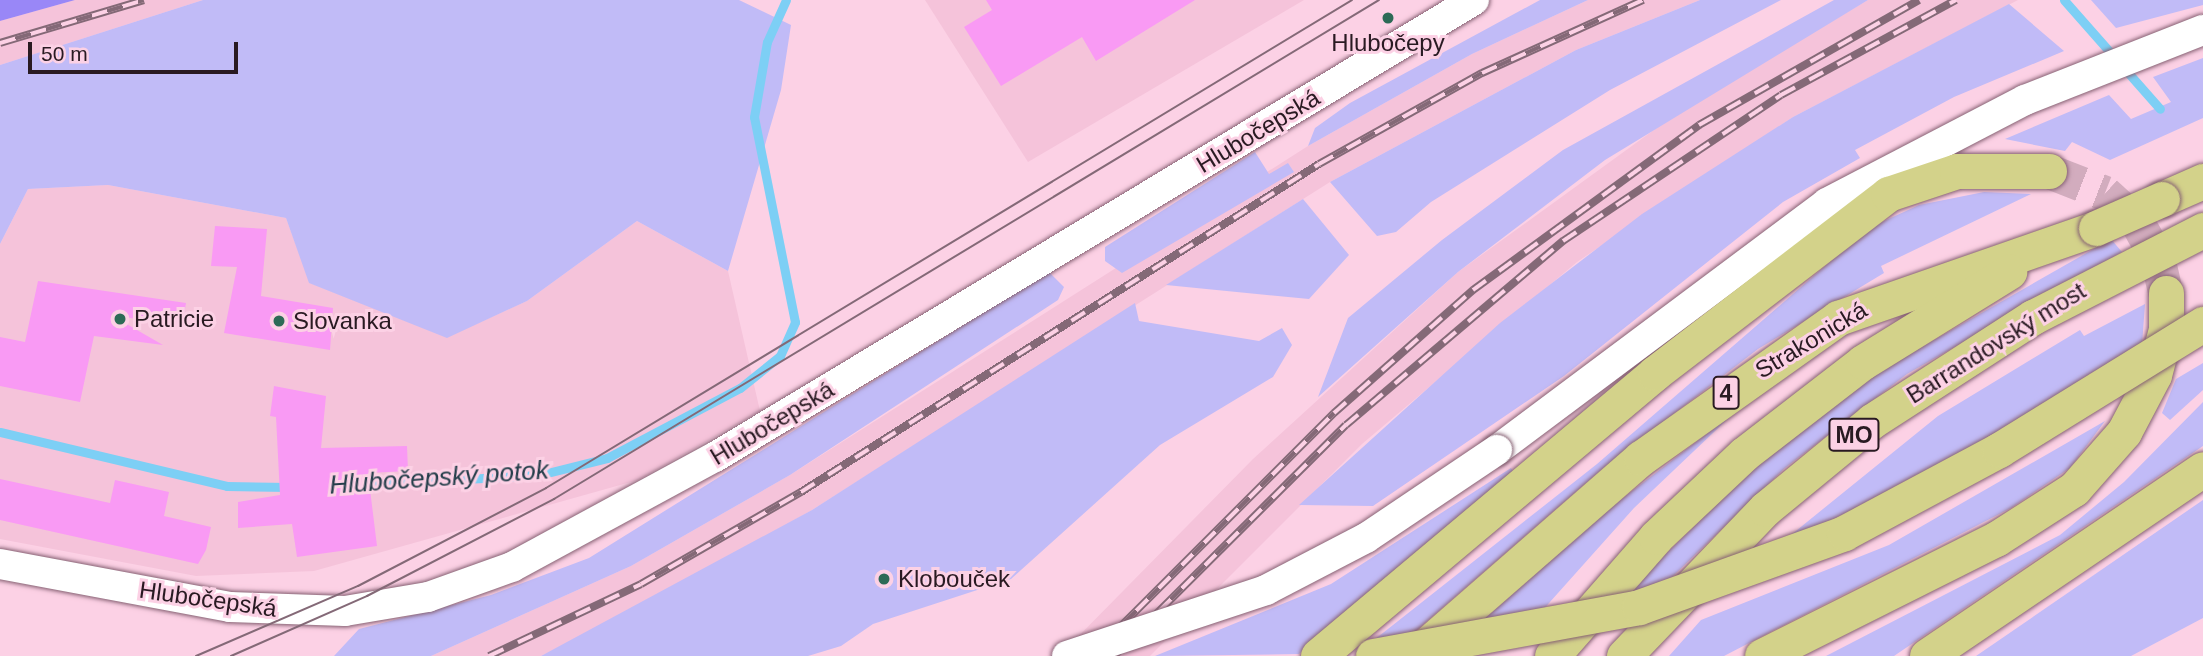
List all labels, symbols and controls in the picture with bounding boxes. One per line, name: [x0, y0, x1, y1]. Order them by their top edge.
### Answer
marker: Hlubočepy: [1380, 10, 1396, 26]
scale bar: [32, 28, 242, 72]
place label: Hlubočepy: [1331, 29, 1445, 57]
text: 50 m: [41, 42, 88, 65]
street label: Hlubočepská: [1191, 83, 1325, 179]
street label: Barrandovský most: [1901, 276, 2091, 410]
street label: Strakonická: [1750, 295, 1872, 385]
place label: Patricie: [134, 305, 214, 333]
place label: Slovanka: [293, 307, 392, 335]
marker: Patricie: [112, 311, 128, 327]
marker: Slovanka: [271, 313, 287, 329]
road number: 4: [1712, 374, 1740, 412]
street label: Hlubočepská: [705, 375, 839, 471]
road number: MO: [1828, 416, 1880, 454]
water label: Hlubočepský potok: [328, 455, 550, 501]
place label: Klobouček: [898, 565, 1010, 593]
marker: Klobouček: [876, 571, 892, 587]
street label: Hlubočepská: [137, 575, 279, 623]

